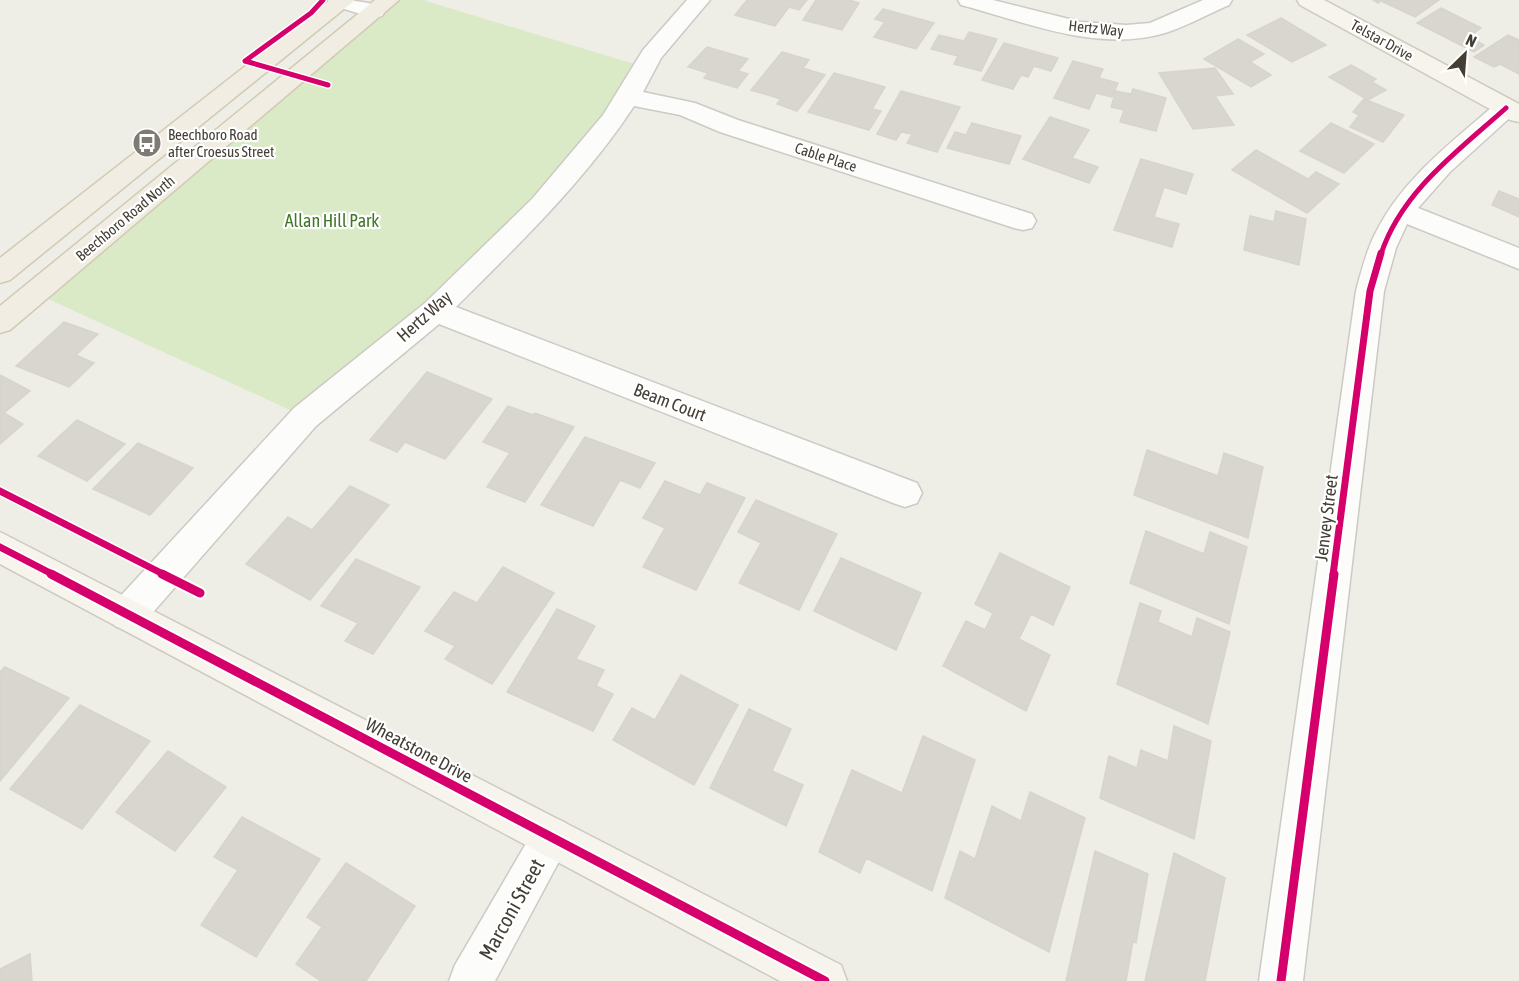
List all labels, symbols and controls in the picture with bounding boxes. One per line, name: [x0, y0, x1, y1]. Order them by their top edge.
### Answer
street label: Telstar Drive: [1348, 16, 1416, 64]
street label: Hertz Way: [1068, 17, 1124, 39]
north arrow: [1435, 24, 1495, 84]
text: N: [1463, 30, 1479, 51]
place label: Beechboro Road after Croesus Street: [168, 126, 274, 160]
bus stop icon: Beechboro Road after Croesus Street: [131, 127, 163, 159]
street label: Cable Place: [793, 139, 859, 175]
street label: Beechboro Road North: [72, 172, 178, 264]
park label: Allan Hill Park: [285, 210, 379, 231]
street label: Hertz Way: [392, 286, 456, 346]
street label: Beam Court: [631, 379, 709, 425]
street label: Jenvey Street: [1310, 473, 1342, 563]
street label: Wheatstone Drive: [362, 713, 476, 787]
street label: Marconi Street: [473, 854, 549, 964]

